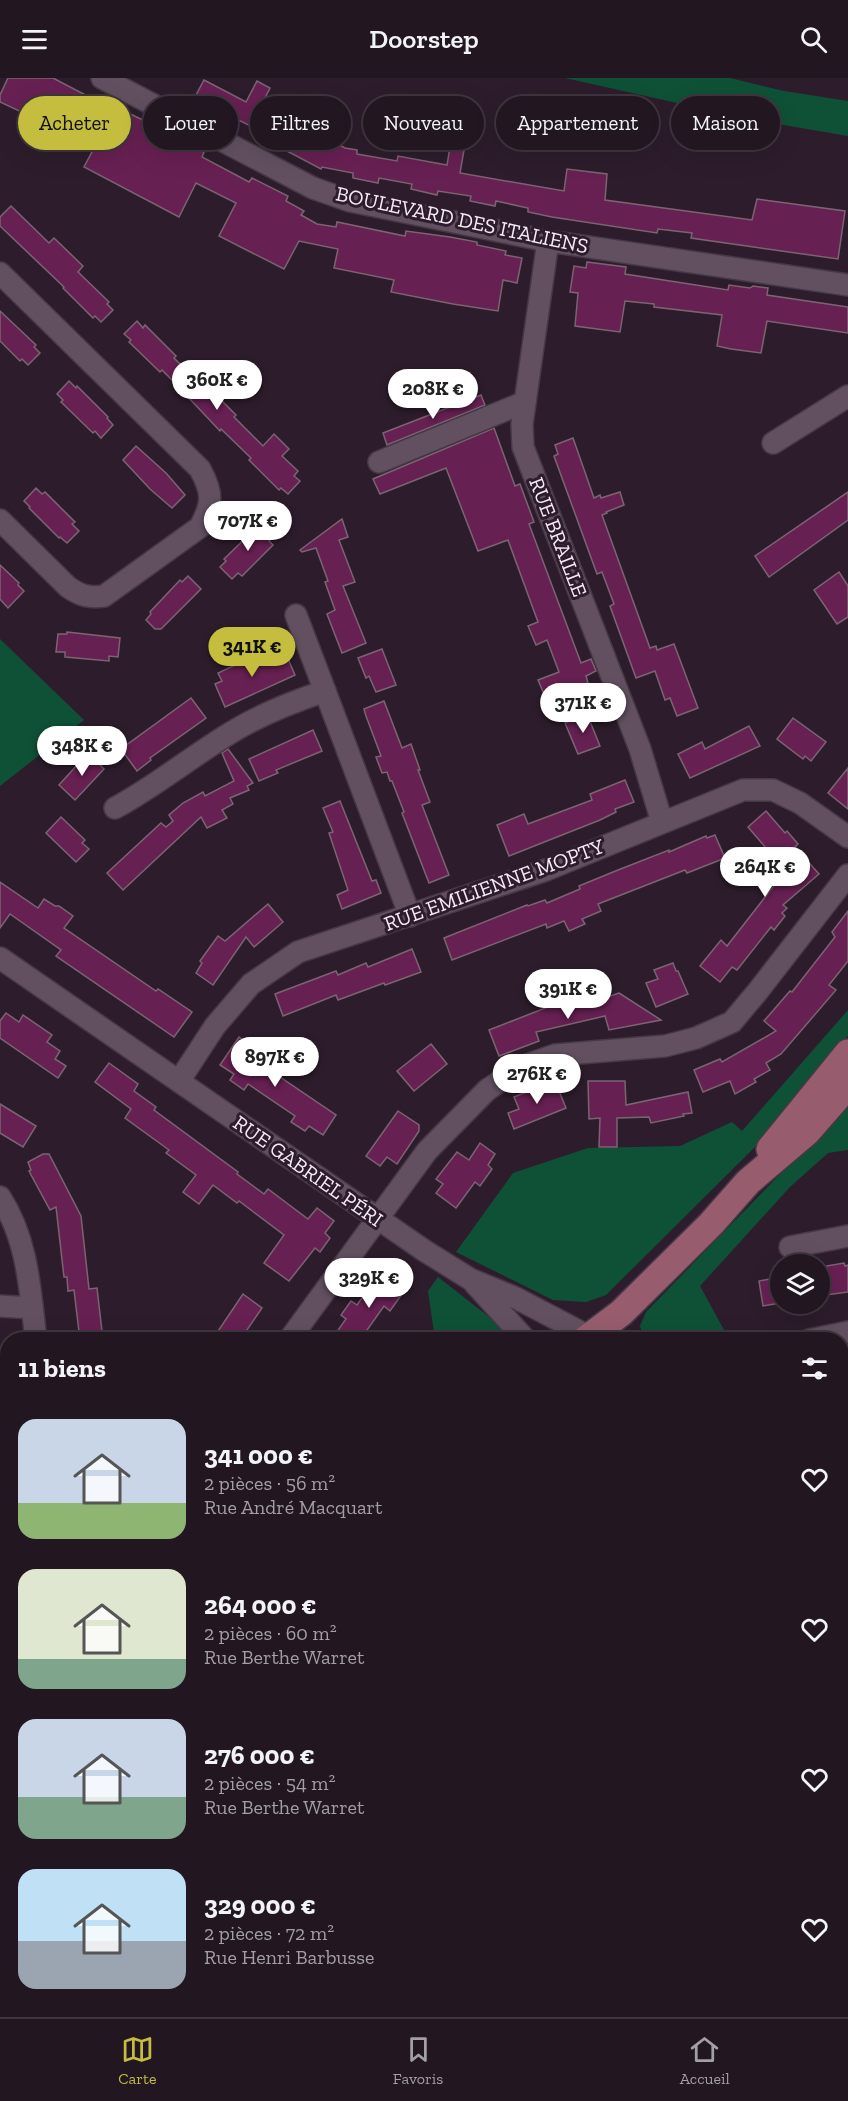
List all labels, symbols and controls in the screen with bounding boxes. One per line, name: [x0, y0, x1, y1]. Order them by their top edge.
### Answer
icon: menu: [18, 23, 51, 56]
text: Doorstep: [369, 23, 479, 55]
icon: search: [797, 23, 830, 56]
chip: Acheter: [18, 96, 131, 150]
chip: Louer: [143, 96, 238, 150]
chip: Filtres: [250, 96, 351, 150]
chip: Nouveau: [363, 96, 484, 150]
chip: Appartement: [496, 96, 659, 150]
chip: Maison: [671, 96, 780, 150]
street label: BOULEVARD DES ITALIENS: [334, 181, 591, 258]
pin: 360K €: [168, 360, 266, 411]
text: 360K €: [186, 367, 248, 391]
pin: 208K €: [384, 369, 482, 420]
text: 208K €: [402, 376, 464, 400]
street label: RUE BRAILLE: [524, 473, 593, 600]
pin: 707K €: [199, 501, 297, 552]
text: 707K €: [218, 508, 278, 532]
pin: 341K €: [203, 627, 301, 678]
text: 341K €: [222, 634, 282, 658]
pin: 371K €: [534, 683, 632, 734]
text: 371K €: [554, 690, 612, 714]
pin: 348K €: [33, 726, 131, 777]
text: 348K €: [51, 733, 113, 757]
street label: RUE EMILIENNE MOPTY: [380, 833, 607, 936]
pin: 264K €: [716, 847, 814, 898]
text: 264K €: [734, 854, 796, 878]
pin: 391K €: [519, 969, 617, 1020]
text: 391K €: [539, 976, 597, 1000]
pin: 897K €: [226, 1037, 324, 1088]
text: 897K €: [245, 1044, 305, 1068]
pin: 276K €: [488, 1054, 586, 1105]
text: 276K €: [507, 1061, 567, 1085]
street label: RUE GABRIEL PÉRI: [229, 1110, 388, 1232]
map controls: [770, 1254, 830, 1314]
button: layers: [770, 1254, 830, 1314]
pin: 329K €: [320, 1258, 418, 1309]
text: 329K €: [338, 1265, 400, 1289]
text: 11 biens: [18, 1352, 106, 1384]
icon: filters: [798, 1352, 831, 1385]
text: 341 000 €: [204, 1439, 313, 1471]
icon: home: [66, 1443, 138, 1515]
icon: heart: [798, 1463, 831, 1496]
text: 2 pièces · 56 m²: [204, 1471, 335, 1495]
text: Rue André Macquart: [204, 1495, 382, 1519]
text: 264 000 €: [204, 1589, 317, 1621]
icon: home: [66, 1593, 138, 1665]
icon: heart: [798, 1613, 831, 1646]
text: 2 pièces · 60 m²: [204, 1621, 337, 1645]
text: Rue Berthe Warret: [204, 1645, 364, 1669]
text: 276 000 €: [204, 1739, 315, 1771]
icon: home: [66, 1743, 138, 1815]
icon: heart: [798, 1763, 831, 1796]
text: 2 pièces · 54 m²: [204, 1771, 335, 1795]
text: Rue Berthe Warret: [204, 1795, 364, 1819]
text: 329 000 €: [204, 1889, 316, 1921]
icon: home: [66, 1893, 138, 1965]
icon: heart: [798, 1913, 831, 1946]
text: 2 pièces · 72 m²: [204, 1921, 334, 1945]
text: Rue Henri Barbusse: [204, 1945, 375, 1969]
tab: Carte: [118, 2033, 156, 2088]
tab: Favoris: [393, 2033, 443, 2088]
tab: Accueil: [680, 2033, 730, 2088]

